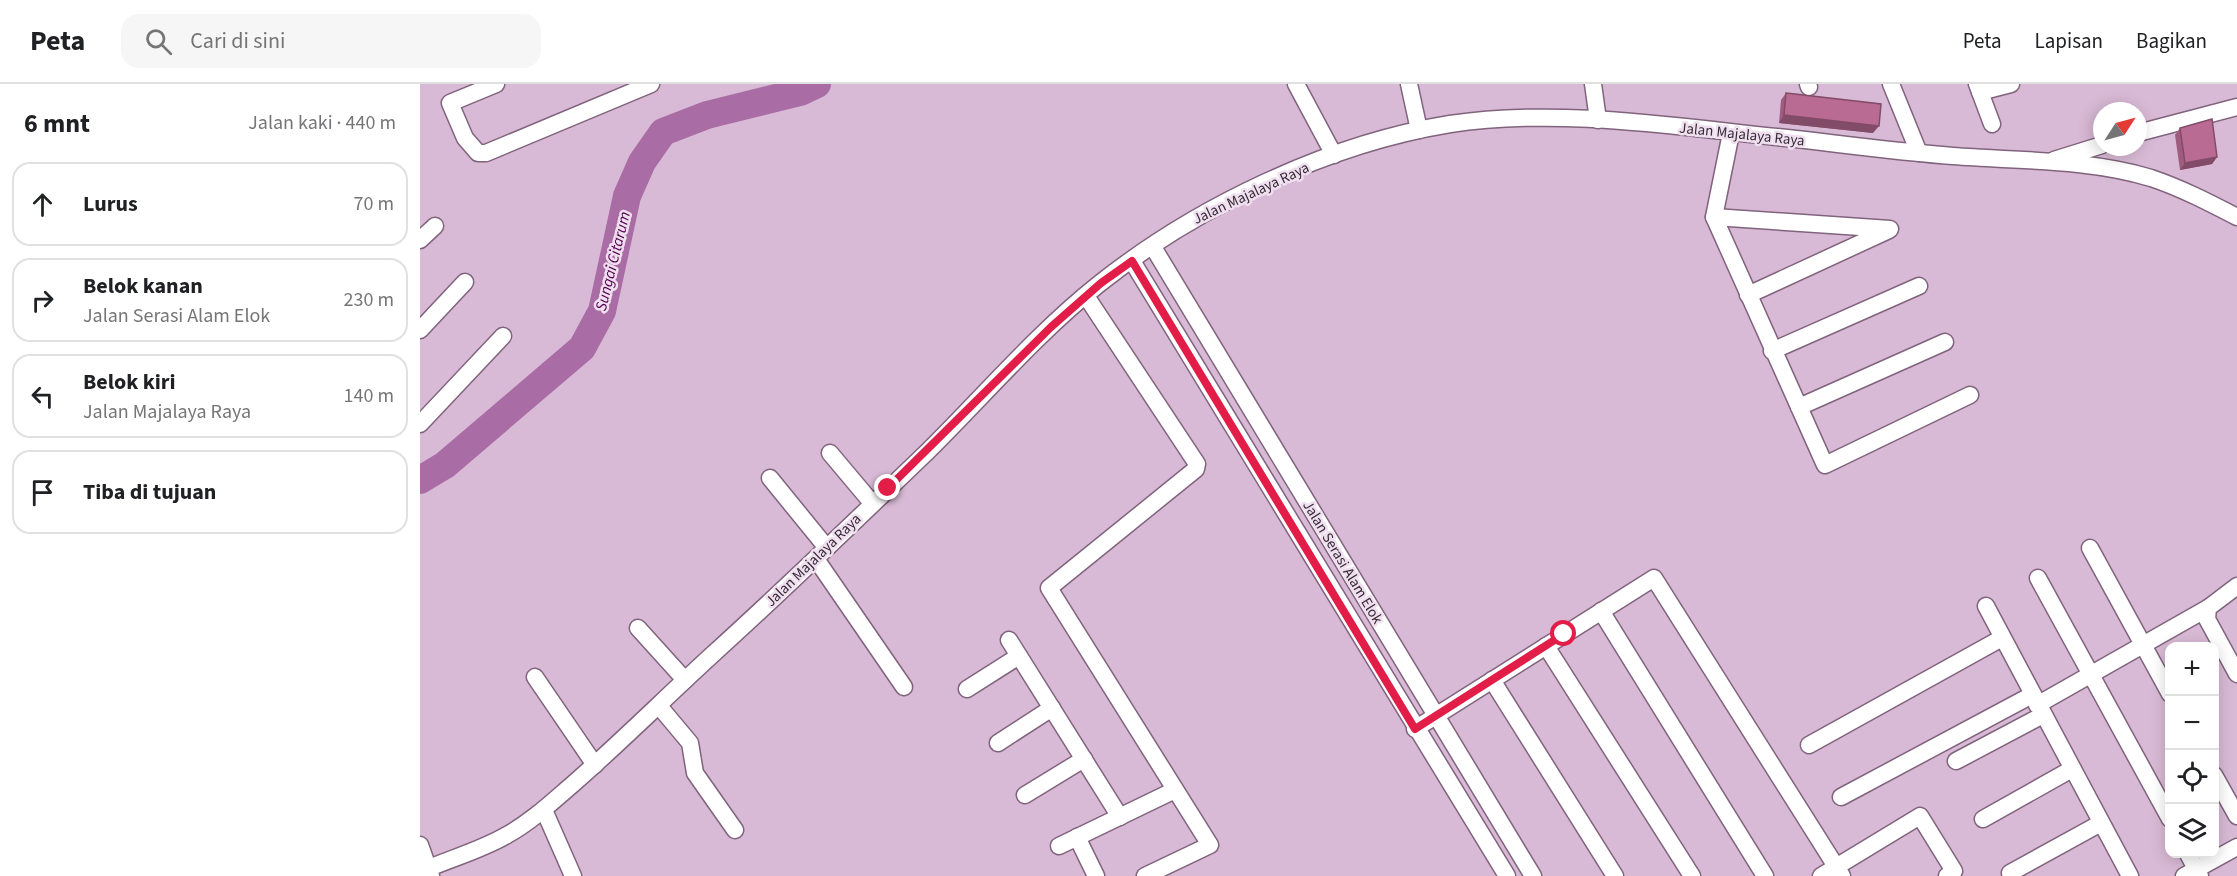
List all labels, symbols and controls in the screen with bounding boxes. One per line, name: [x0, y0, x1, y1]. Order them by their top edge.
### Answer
search box: [121, 14, 541, 68]
text: Peta: [30, 21, 85, 61]
icon: search: [142, 25, 175, 58]
text: Cari di sini: [190, 25, 285, 57]
text: Peta: [1963, 26, 2002, 56]
text: Lapisan: [2035, 26, 2103, 56]
text: Bagikan: [2136, 26, 2207, 56]
north arrow: [2093, 102, 2147, 156]
text: 6 mnt: [24, 105, 90, 142]
text: Jalan kaki · 440 m: [248, 109, 396, 137]
street label: Jalan Majalaya Raya: [1678, 117, 1806, 152]
street label: Jalan Majalaya Raya: [1190, 157, 1313, 230]
icon: ahead: [26, 188, 59, 221]
text: Lurus: [83, 188, 138, 220]
text: 70 m: [354, 190, 394, 218]
water label: Sungai Citarum: [590, 209, 636, 313]
text: Belok kanan: [83, 270, 203, 302]
icon: right: [26, 284, 59, 317]
text: 230 m: [344, 286, 394, 314]
text: Jalan Serasi Alam Elok: [83, 302, 270, 330]
text: Belok kiri: [83, 366, 176, 398]
icon: left: [26, 380, 59, 413]
text: 140 m: [344, 382, 394, 410]
text: Jalan Majalaya Raya: [83, 398, 251, 426]
route end: [874, 474, 900, 500]
icon: arrive: [26, 476, 59, 509]
text: Tiba di tujuan: [83, 476, 216, 508]
street label: Jalan Serasi Alam Elok: [1297, 497, 1388, 628]
street label: Jalan Majalaya Raya: [761, 509, 866, 612]
route start: [1550, 620, 1576, 646]
map controls: [2165, 642, 2219, 858]
button: +: [2165, 642, 2219, 696]
button: −: [2165, 696, 2219, 750]
button: locate: [2165, 750, 2219, 804]
button: layers: [2165, 804, 2219, 858]

